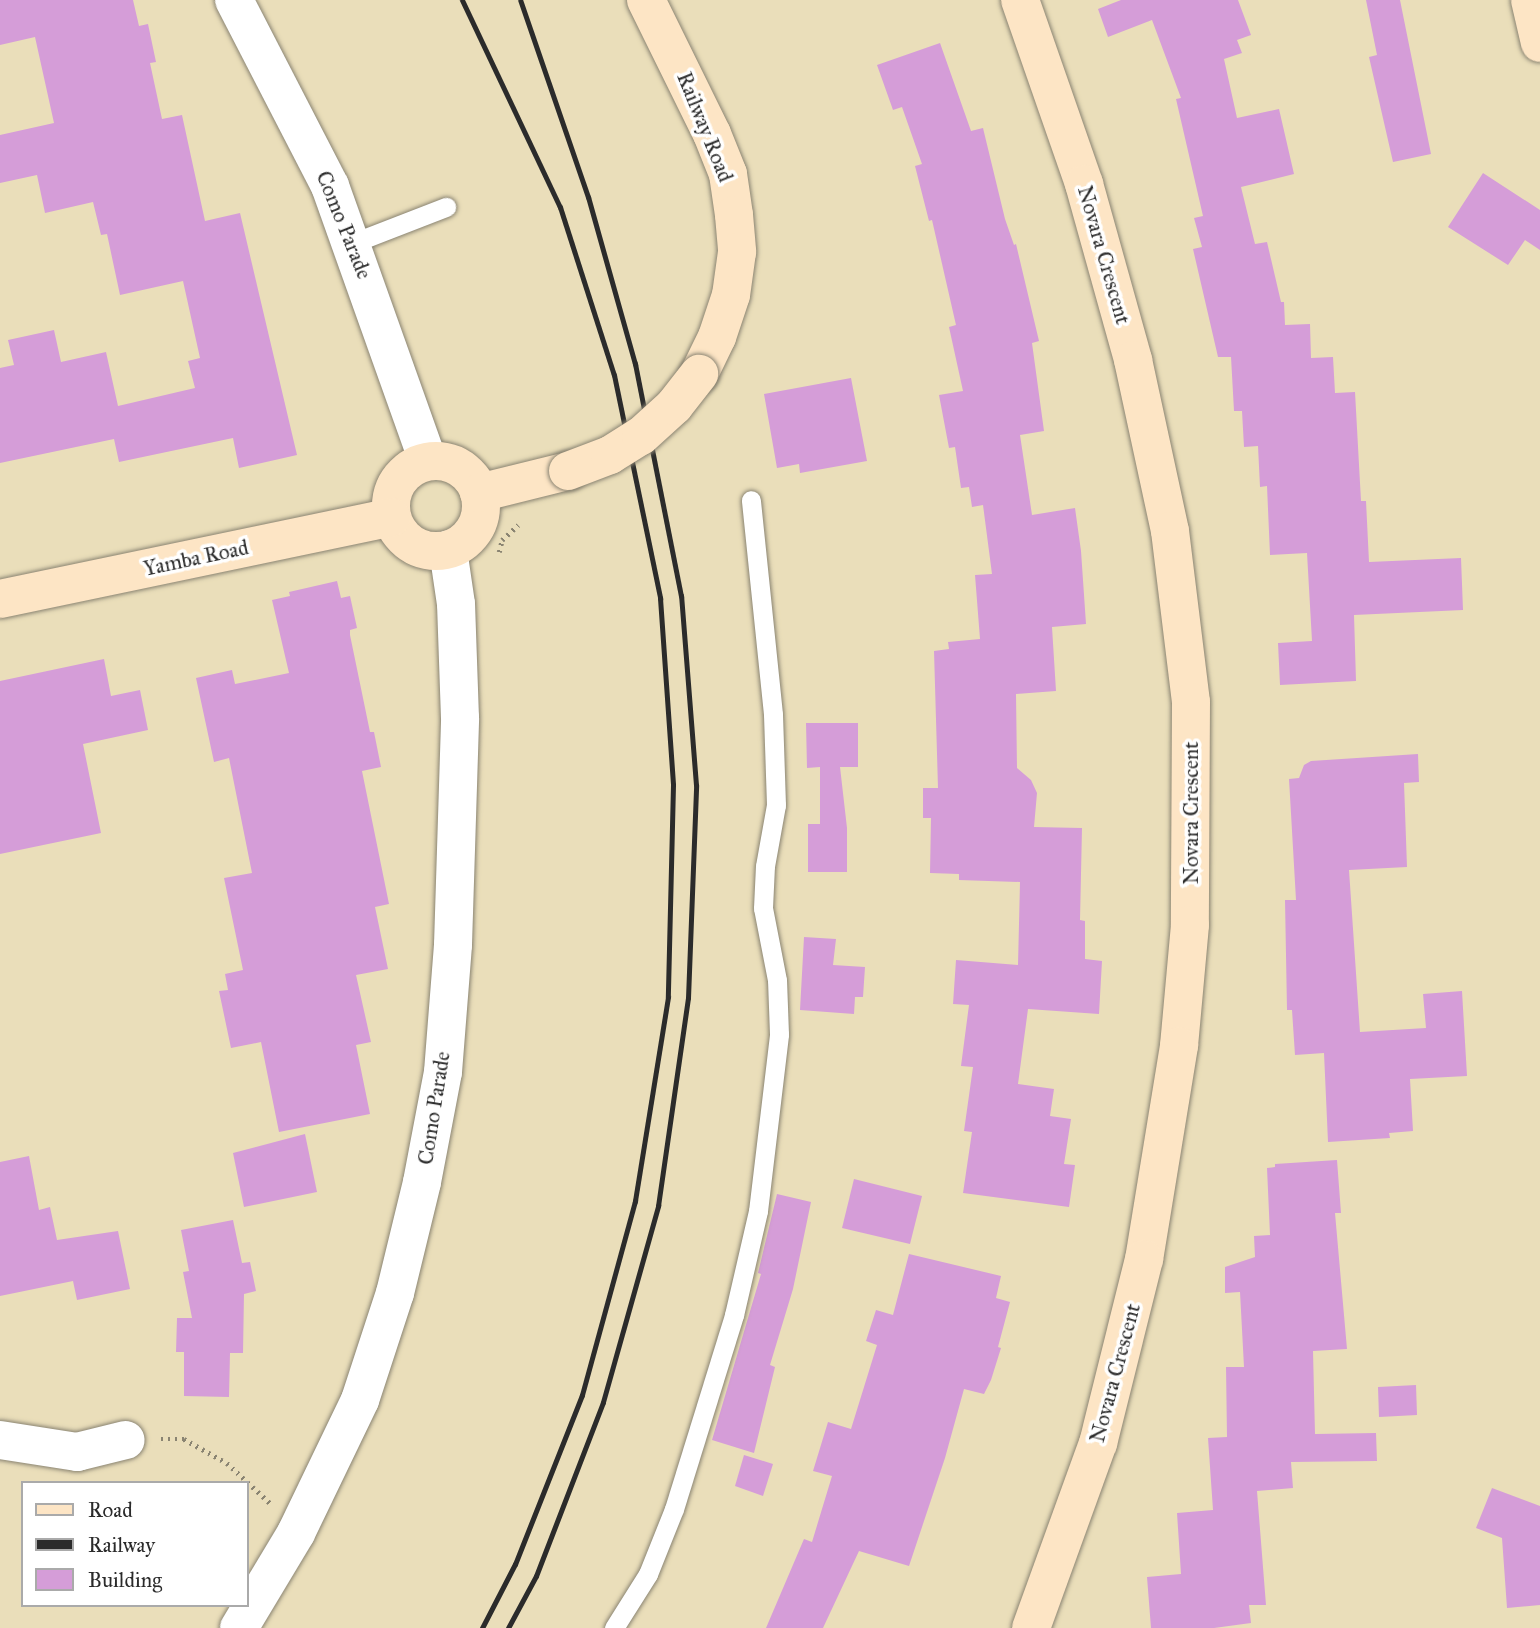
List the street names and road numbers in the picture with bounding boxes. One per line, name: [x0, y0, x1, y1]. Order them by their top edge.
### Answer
street label: Railway Road: [672, 68, 738, 186]
street label: Como Parade: [311, 167, 377, 283]
street label: Novara Crescent: [1072, 183, 1136, 327]
street label: Yamba Road: [141, 535, 251, 581]
street label: Novara Crescent: [1178, 742, 1204, 884]
street label: Como Parade: [413, 1050, 455, 1166]
street label: Novara Crescent: [1084, 1301, 1146, 1445]

